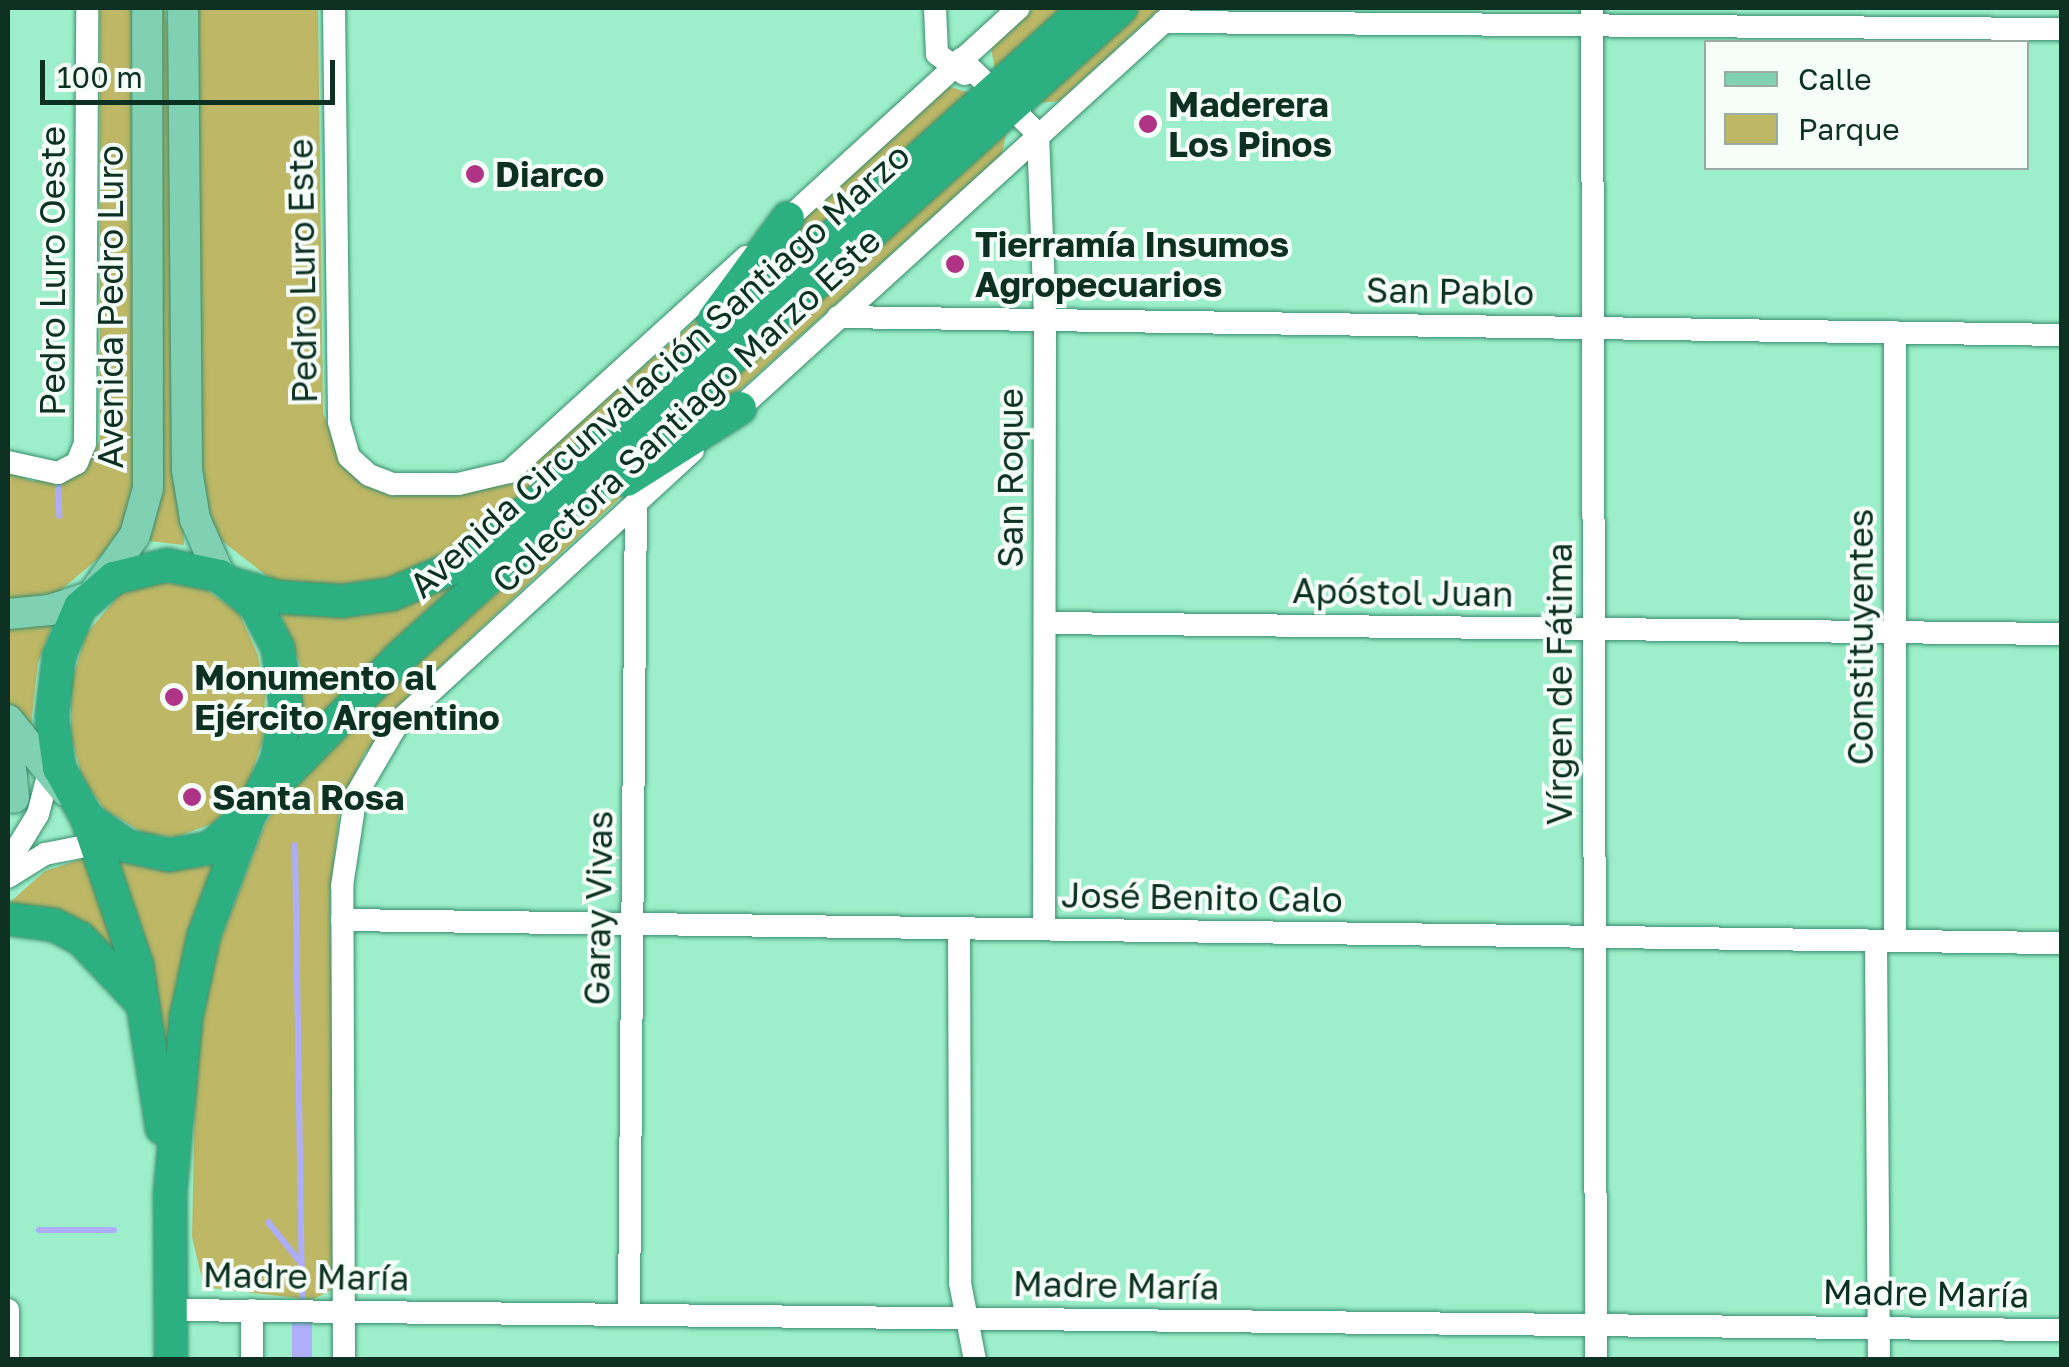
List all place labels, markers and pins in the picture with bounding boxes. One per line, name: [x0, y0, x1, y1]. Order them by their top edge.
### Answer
place label: Maderera Los Pinos: [1168, 83, 1332, 165]
marker: Maderera Los Pinos: [1137, 113, 1159, 135]
place label: Diarco: [495, 153, 604, 195]
marker: Diarco: [464, 163, 486, 185]
place label: Tierramía Insumos Agropecuarios: [975, 223, 1289, 305]
marker: Tierramía Insumos Agropecuarios: [944, 253, 966, 275]
place label: Monumento al Ejército Argentino: [194, 656, 500, 738]
marker: Monumento al Ejército Argentino: [163, 686, 185, 708]
place label: Santa Rosa: [212, 776, 405, 818]
marker: Santa Rosa: [181, 786, 203, 808]

